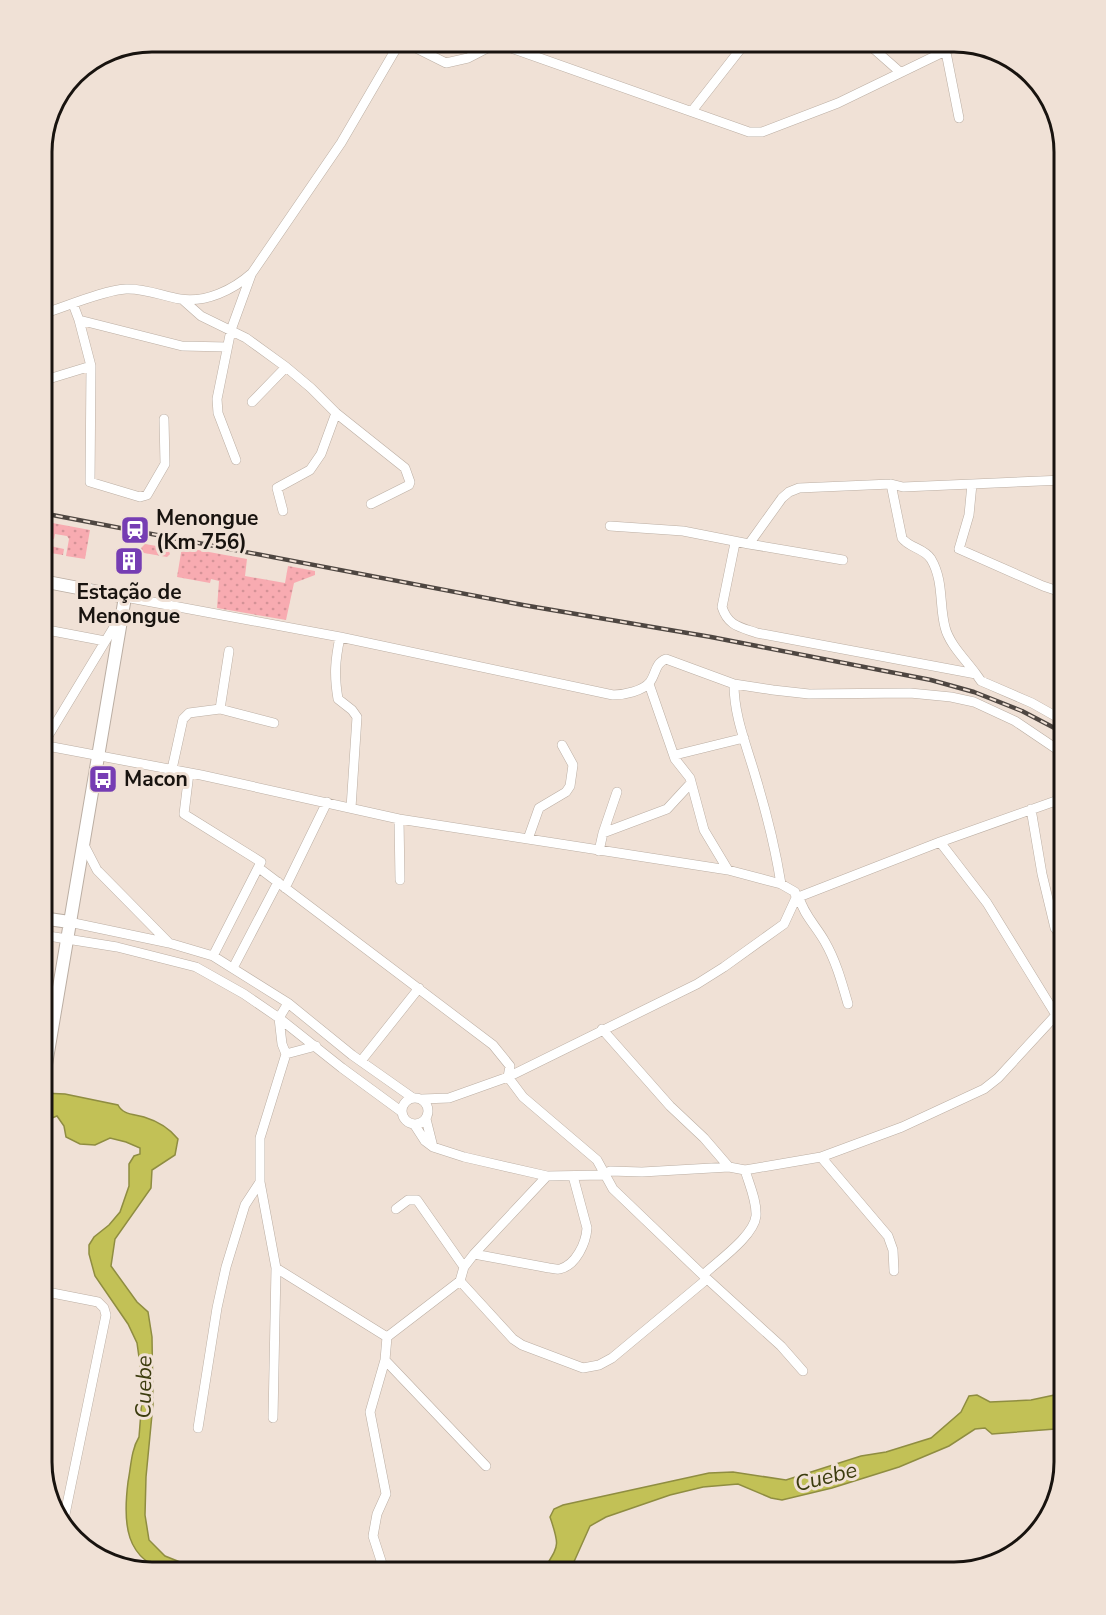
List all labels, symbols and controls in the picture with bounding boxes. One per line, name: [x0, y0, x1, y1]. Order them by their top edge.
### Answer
place label: Menongue (Km 756): [156, 504, 259, 556]
station icon: Menongue (Km 756): [119, 514, 151, 546]
building icon: Estação de Menongue: [113, 545, 145, 577]
place label: Estação de Menongue: [76, 578, 182, 630]
bus stop icon: Macon: [87, 763, 119, 795]
place label: Macon: [124, 765, 188, 793]
water label: Cuebe: [128, 1355, 160, 1419]
water label: Cuebe: [792, 1455, 861, 1499]

